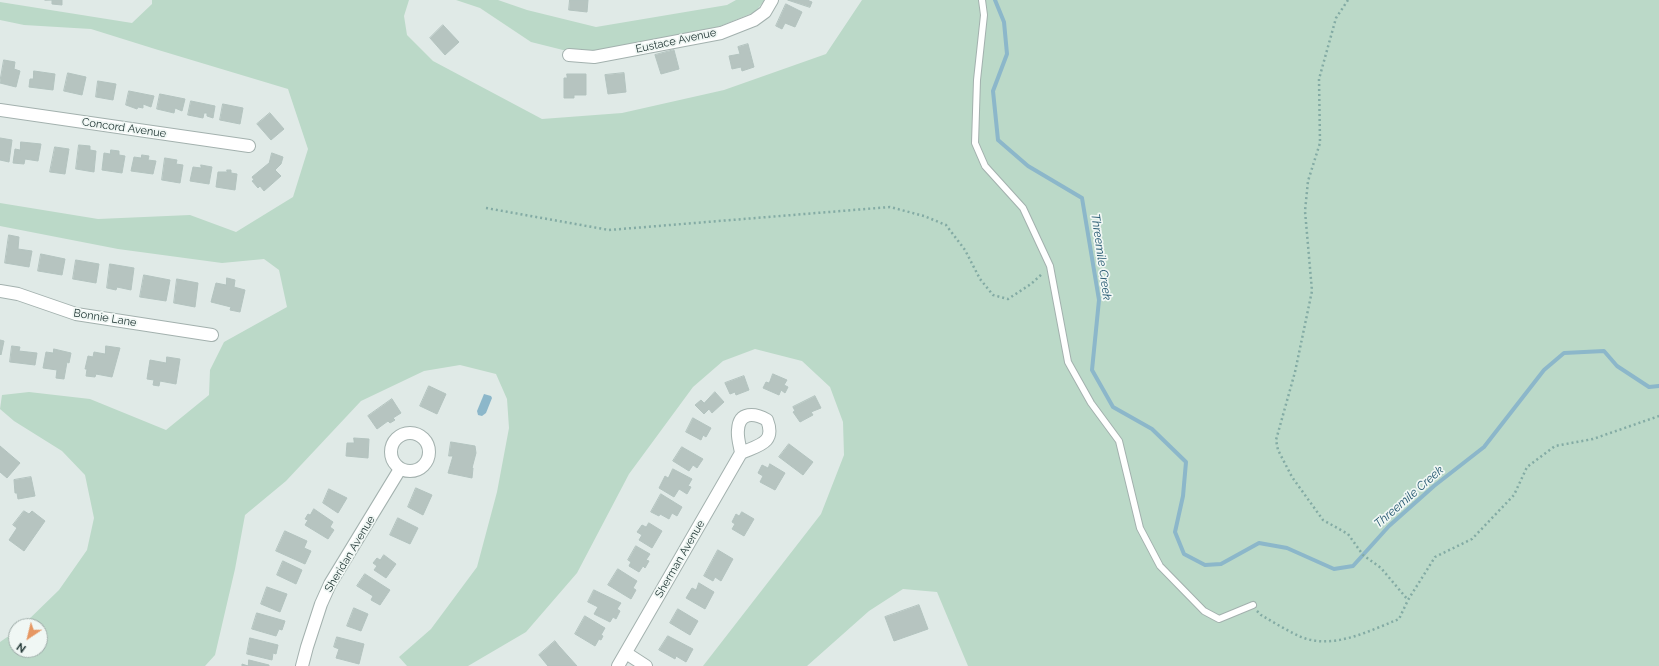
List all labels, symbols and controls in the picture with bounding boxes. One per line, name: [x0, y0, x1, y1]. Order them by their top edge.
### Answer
street label: Eustace Avenue: [635, 26, 717, 56]
street label: Concord Avenue: [81, 116, 167, 140]
water label: Threemile Creek: [1088, 213, 1114, 301]
street label: Bonnie Lane: [73, 307, 137, 329]
water label: Threemile Creek: [1371, 463, 1447, 531]
street label: Sheridan Avenue: [322, 514, 378, 594]
street label: Sherman Avenue: [652, 518, 708, 600]
north arrow: [8, 618, 48, 658]
text: N: [14, 640, 29, 655]

